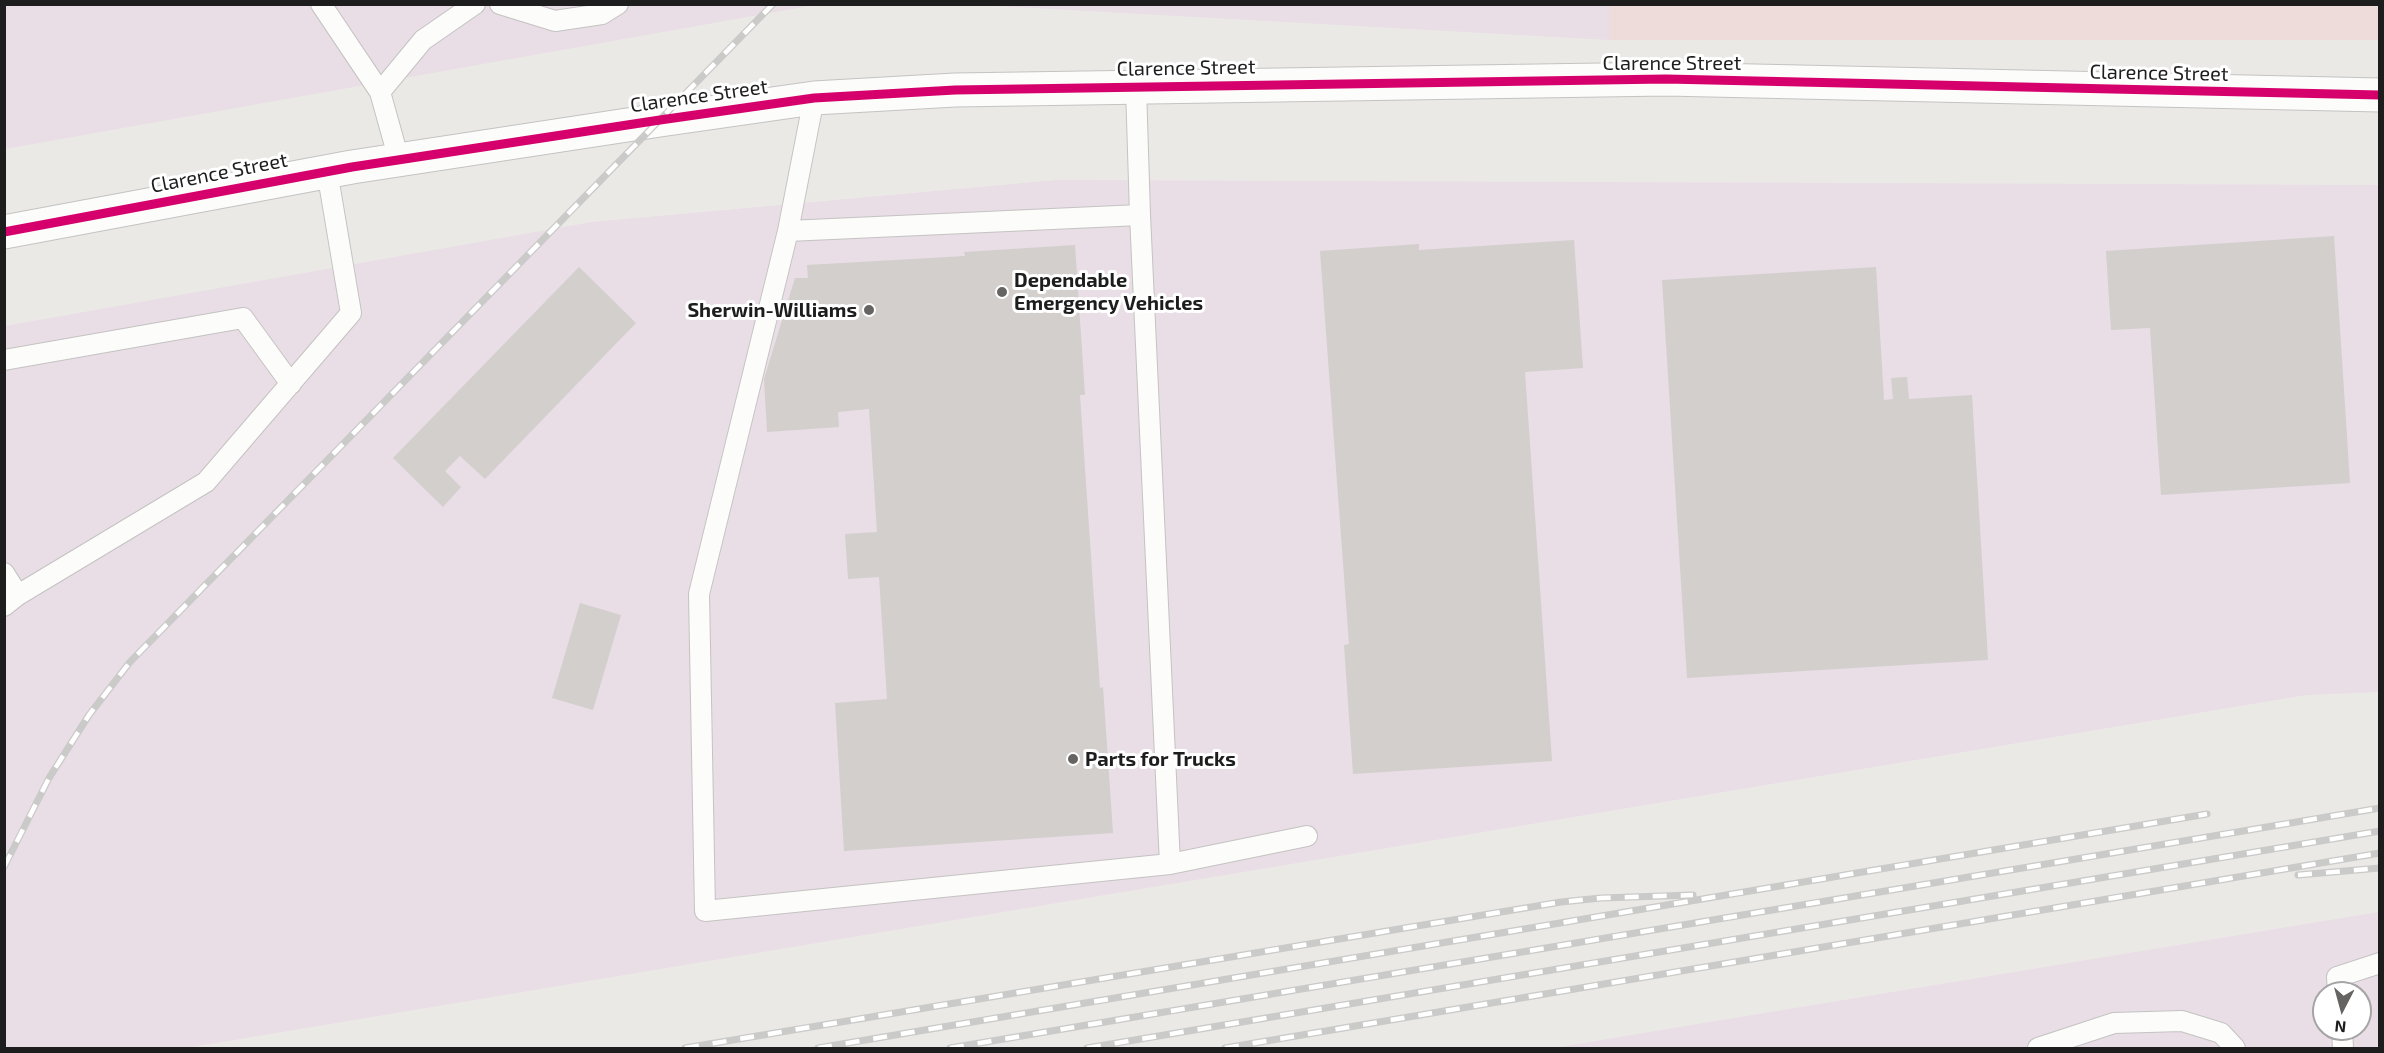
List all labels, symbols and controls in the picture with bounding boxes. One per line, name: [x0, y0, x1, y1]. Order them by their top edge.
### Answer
street label: Clarence Street: [1603, 51, 1741, 75]
street label: Clarence Street: [1116, 55, 1256, 81]
street label: Clarence Street: [2089, 60, 2229, 86]
street label: Clarence Street: [629, 74, 769, 118]
street label: Clarence Street: [149, 148, 289, 198]
place label: Dependable Emergency Vehicles: [1014, 268, 1203, 315]
marker: Dependable Emergency Vehicles: [995, 285, 1009, 299]
place label: Sherwin-Williams: [687, 298, 857, 322]
marker: Sherwin-Williams: [862, 303, 876, 317]
place label: Parts for Trucks: [1085, 747, 1236, 771]
marker: Parts for Trucks: [1066, 752, 1080, 766]
north arrow: [2312, 981, 2372, 1041]
text: N: [2334, 1017, 2347, 1037]

